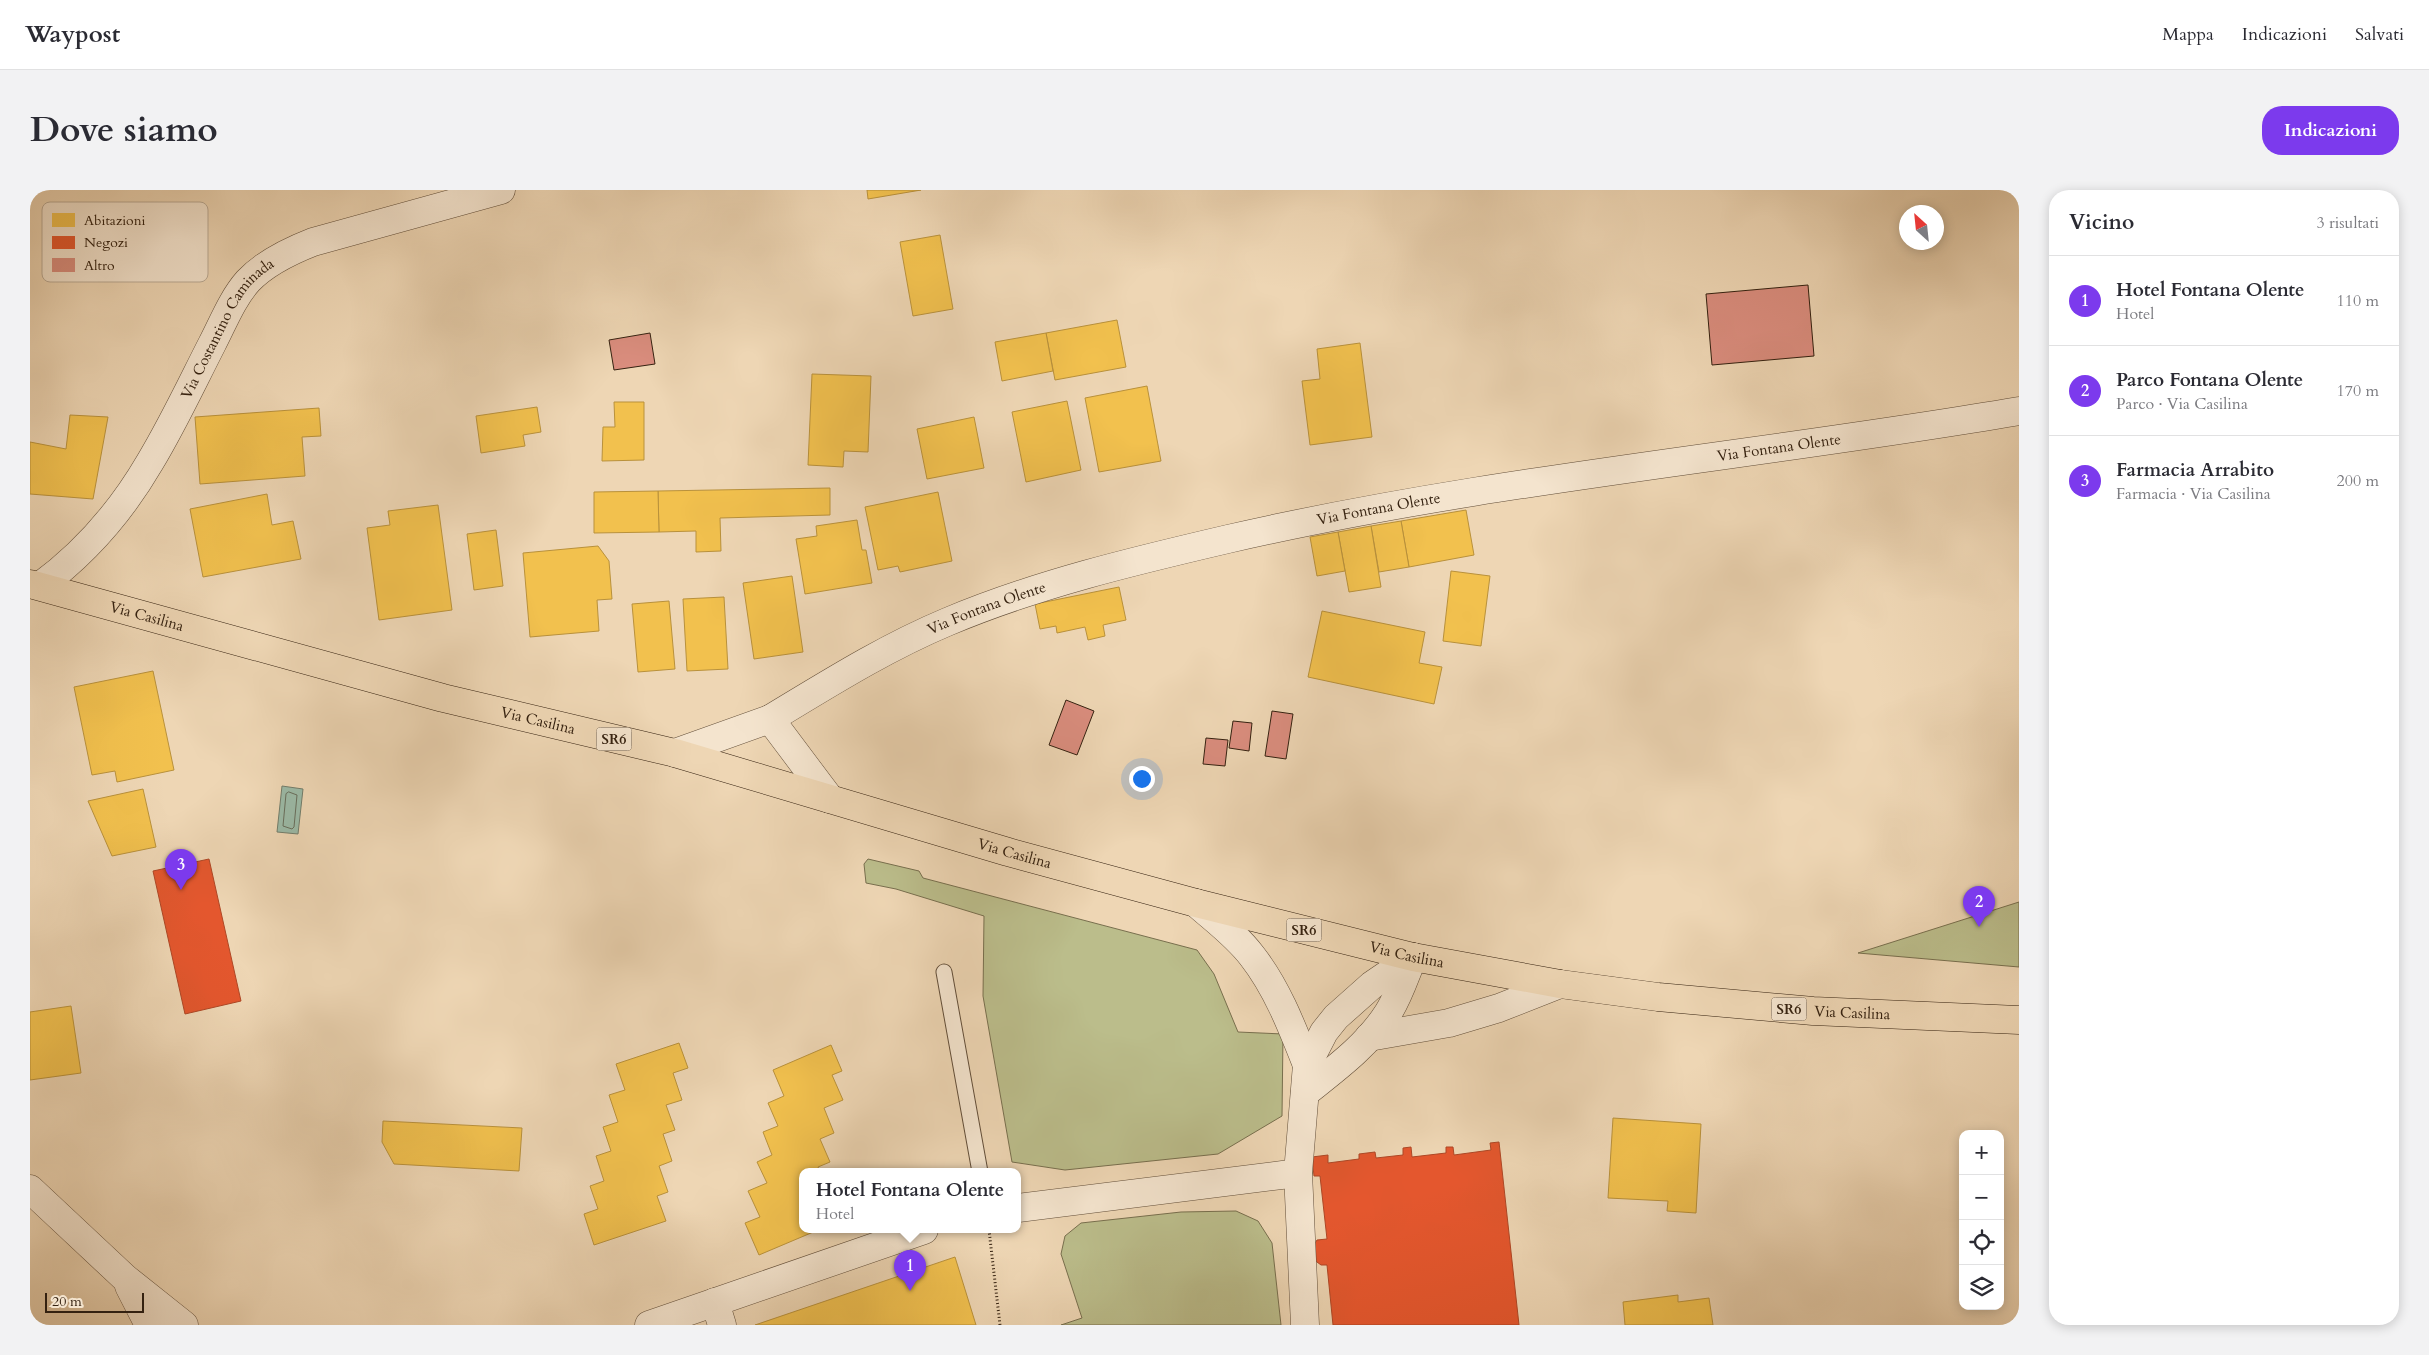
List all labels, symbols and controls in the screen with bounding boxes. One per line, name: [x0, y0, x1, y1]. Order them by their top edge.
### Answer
text: Waypost: [25, 18, 120, 51]
text: Mappa: [2162, 22, 2214, 47]
text: Indicazioni: [2242, 22, 2327, 47]
text: Salvati: [2355, 22, 2404, 47]
text: Dove siamo: [30, 106, 218, 154]
button: Indicazioni: [2262, 106, 2399, 155]
legend: [42, 202, 208, 282]
north arrow: [1899, 205, 1944, 250]
text: Vicino: [2069, 208, 2134, 237]
text: Abitazioni: [84, 211, 146, 230]
text: 3 risultati: [2316, 212, 2379, 234]
text: Negozi: [84, 233, 128, 252]
street label: Via Costantino Caminada: [176, 253, 278, 402]
text: Altro: [84, 256, 115, 275]
text: Hotel Fontana Olente: [2116, 277, 2304, 303]
text: 1: [2081, 290, 2089, 312]
text: 110 m: [2337, 290, 2379, 312]
text: Hotel: [2116, 303, 2154, 325]
text: Parco Fontana Olente: [2116, 367, 2303, 393]
text: 2: [2081, 380, 2089, 402]
text: 170 m: [2337, 380, 2379, 402]
text: Parco · Via Casilina: [2116, 393, 2248, 415]
street label: Via Fontana Olente: [1716, 429, 1842, 466]
text: Farmacia Arrabito: [2116, 457, 2274, 483]
text: 3: [2081, 470, 2089, 492]
text: 200 m: [2337, 470, 2379, 492]
text: Farmacia · Via Casilina: [2116, 483, 2271, 505]
street label: Via Fontana Olente: [1315, 488, 1442, 530]
street label: Via Fontana Olente: [924, 577, 1048, 639]
street label: Via Casilina: [107, 596, 186, 636]
street label: Via Casilina: [499, 702, 578, 739]
road number: SR6: [596, 728, 632, 750]
your location: [1129, 766, 1155, 792]
street label: Via Casilina: [975, 833, 1054, 874]
pin: 3: [165, 849, 197, 890]
pin: 2: [1963, 886, 1995, 927]
road number: SR6: [1286, 918, 1322, 942]
street label: Via Casilina: [1367, 936, 1446, 973]
road number: SR6: [1772, 998, 1806, 1021]
street label: Via Casilina: [1814, 1001, 1891, 1024]
map controls: [1959, 1130, 2004, 1310]
button: +: [1959, 1130, 2004, 1175]
popup: [799, 1168, 1021, 1233]
button: −: [1959, 1175, 2004, 1220]
text: Hotel Fontana Olente: [816, 1177, 1004, 1203]
text: Hotel: [816, 1203, 854, 1225]
button: locate: [1959, 1220, 2004, 1265]
pin: 1: [894, 1250, 926, 1291]
button: layers: [1959, 1265, 2004, 1310]
scale bar: [45, 1290, 144, 1313]
text: 20 m: [52, 1292, 82, 1311]

